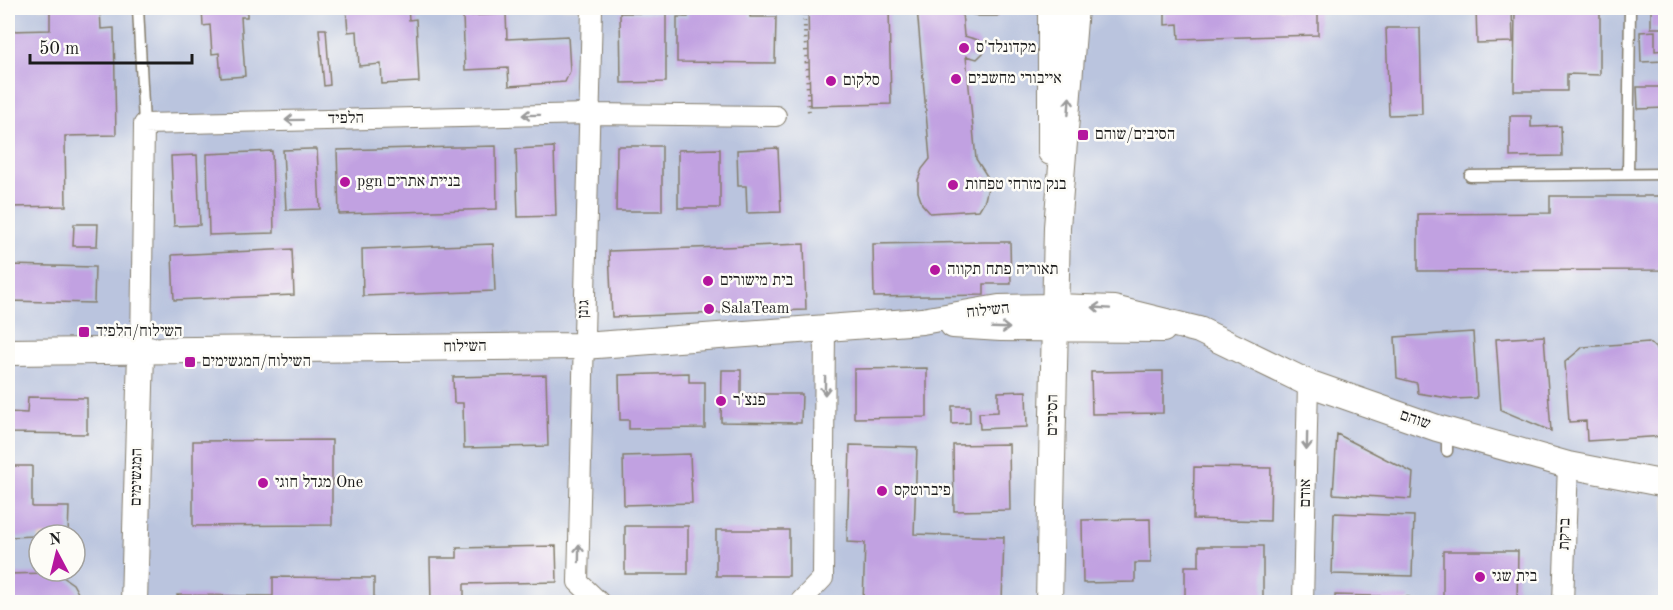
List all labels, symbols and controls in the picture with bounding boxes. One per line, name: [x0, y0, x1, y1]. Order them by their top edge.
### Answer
scale bar: [30, 27, 192, 65]
place label: מקדונלד'ס: [976, 38, 1036, 56]
text: 50 m: [39, 40, 79, 58]
marker: מקדונלד'ס: [957, 41, 971, 55]
place label: סלקום: [843, 71, 880, 89]
place label: אייבורי מחשבים: [968, 71, 1062, 87]
marker: אייבורי מחשבים: [949, 72, 963, 86]
marker: סלקום: [824, 74, 838, 88]
one-way arrow: [1064, 97, 1075, 117]
street label: הלפיד: [328, 109, 364, 127]
one-way arrow: [522, 109, 542, 121]
one-way arrow: [285, 114, 305, 126]
place label: הסיבים/שוהם: [1095, 127, 1175, 143]
marker: הסיבים/שוהם: [1076, 128, 1090, 142]
place label: pgn בניית אתרים: [357, 174, 461, 190]
marker: pgn בניית אתרים: [338, 175, 352, 189]
place label: בנק מזרחי טפחות: [965, 177, 1067, 193]
marker: בנק מזרחי טפחות: [946, 178, 960, 192]
place label: תאוריה פתח תקווה: [947, 262, 1059, 278]
marker: תאוריה פתח תקווה: [928, 263, 942, 277]
place label: בית מישורים: [720, 273, 794, 289]
marker: בית מישורים: [701, 274, 715, 288]
street label: גונן: [576, 299, 592, 319]
street label: השילוח: [965, 299, 1010, 321]
place label: SalaTeam: [721, 301, 790, 317]
marker: SalaTeam: [702, 302, 716, 316]
one-way arrow: [1091, 302, 1111, 313]
place label: השילוח/הלפיד: [96, 322, 183, 340]
one-way arrow: [990, 323, 1010, 334]
marker: השילוח/הלפיד: [77, 325, 91, 339]
street label: השילוח: [443, 337, 487, 355]
place label: השילוח/המגשימים: [202, 352, 311, 370]
marker: השילוח/המגשימים: [183, 355, 197, 369]
one-way arrow: [819, 376, 831, 396]
place label: פנצ'ר: [733, 393, 766, 409]
marker: פנצ'ר: [714, 394, 728, 408]
street label: הסיבים: [1045, 394, 1061, 436]
street label: שוהם: [1398, 407, 1433, 433]
one-way arrow: [1301, 431, 1312, 451]
street label: המגשימים: [128, 448, 146, 506]
place label: מגדל חוגי One: [275, 473, 363, 491]
marker: מגדל חוגי One: [256, 476, 270, 490]
street label: אודם: [1298, 479, 1314, 507]
place label: פיברוטקס: [894, 483, 951, 499]
marker: פיברוטקס: [875, 484, 889, 498]
street label: ברקת: [1556, 517, 1574, 550]
north arrow: [27, 523, 87, 583]
text: N: [48, 531, 63, 549]
one-way arrow: [573, 543, 584, 563]
place label: בית שגי: [1492, 569, 1537, 585]
marker: בית שגי: [1473, 570, 1487, 584]

